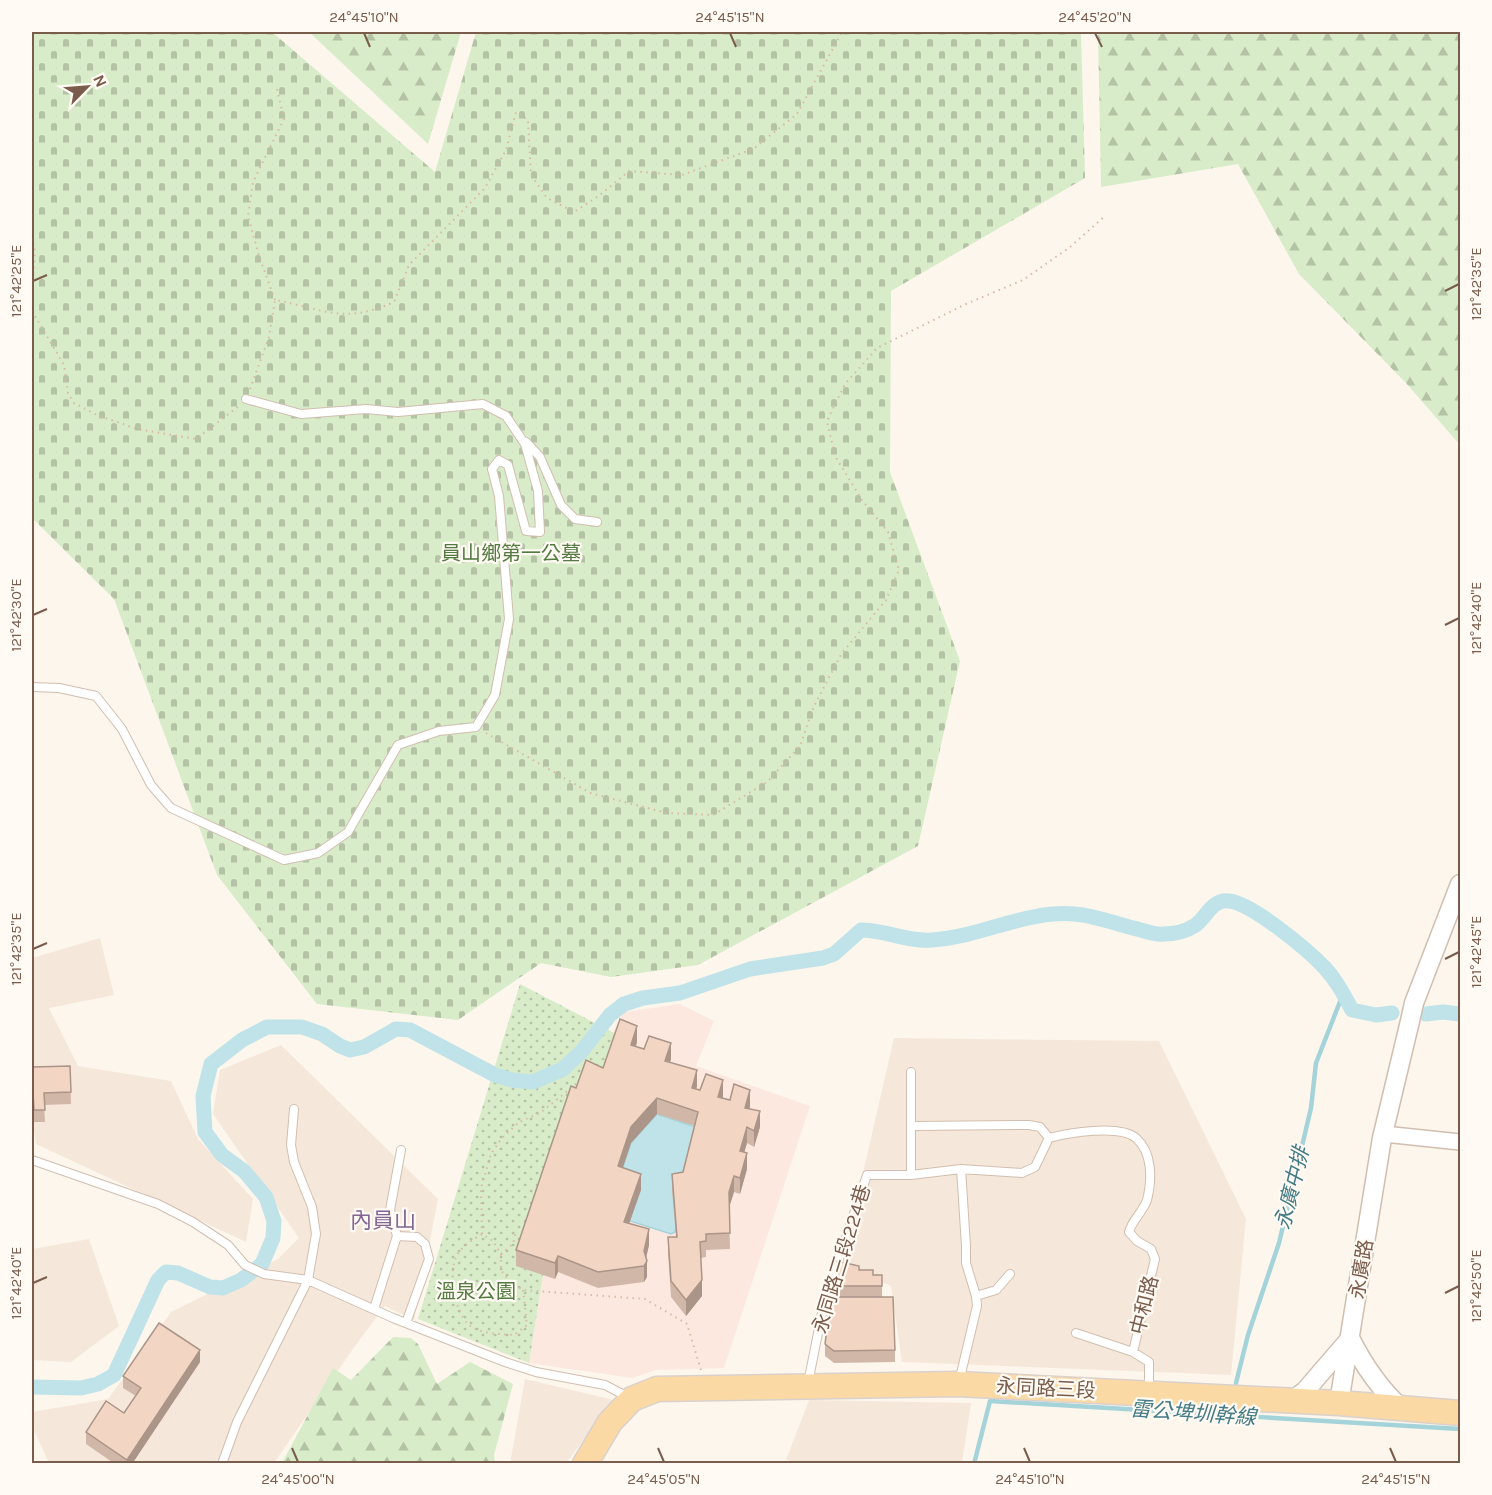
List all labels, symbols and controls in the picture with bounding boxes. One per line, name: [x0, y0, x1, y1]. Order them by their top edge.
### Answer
text: 24°45'10"N: [329, 8, 399, 26]
text: 24°45'15"N: [695, 8, 765, 26]
text: 24°45'20"N: [1058, 8, 1132, 26]
north arrow: [57, 57, 117, 117]
text: N: [89, 72, 111, 90]
text: 121°42'25"E: [7, 245, 25, 317]
text: 121°42'35"E: [1467, 247, 1485, 321]
park label: 員山鄉第一公墓: [441, 542, 581, 565]
text: 121°42'30"E: [7, 578, 25, 652]
text: 121°42'40"E: [1467, 581, 1485, 655]
text: 121°42'35"E: [7, 912, 25, 986]
text: 121°42'45"E: [1467, 916, 1485, 988]
water label: 永廣中排: [1270, 1141, 1315, 1232]
street label: 永同路三段224巷: [808, 1182, 875, 1336]
district label: 內員山: [350, 1208, 416, 1234]
street label: 永廣路: [1345, 1238, 1378, 1301]
text: 121°42'40"E: [7, 1246, 25, 1320]
text: 121°42'50"E: [1467, 1249, 1485, 1323]
street label: 中和路: [1126, 1273, 1163, 1337]
park label: 溫泉公園: [436, 1280, 516, 1303]
street label: 永同路三段: [995, 1374, 1097, 1403]
water label: 雷公埤圳幹線: [1129, 1397, 1259, 1430]
text: 24°45'00"N: [261, 1470, 335, 1488]
text: 24°45'05"N: [627, 1470, 701, 1488]
text: 24°45'10"N: [995, 1470, 1065, 1488]
text: 24°45'15"N: [1361, 1470, 1431, 1488]

